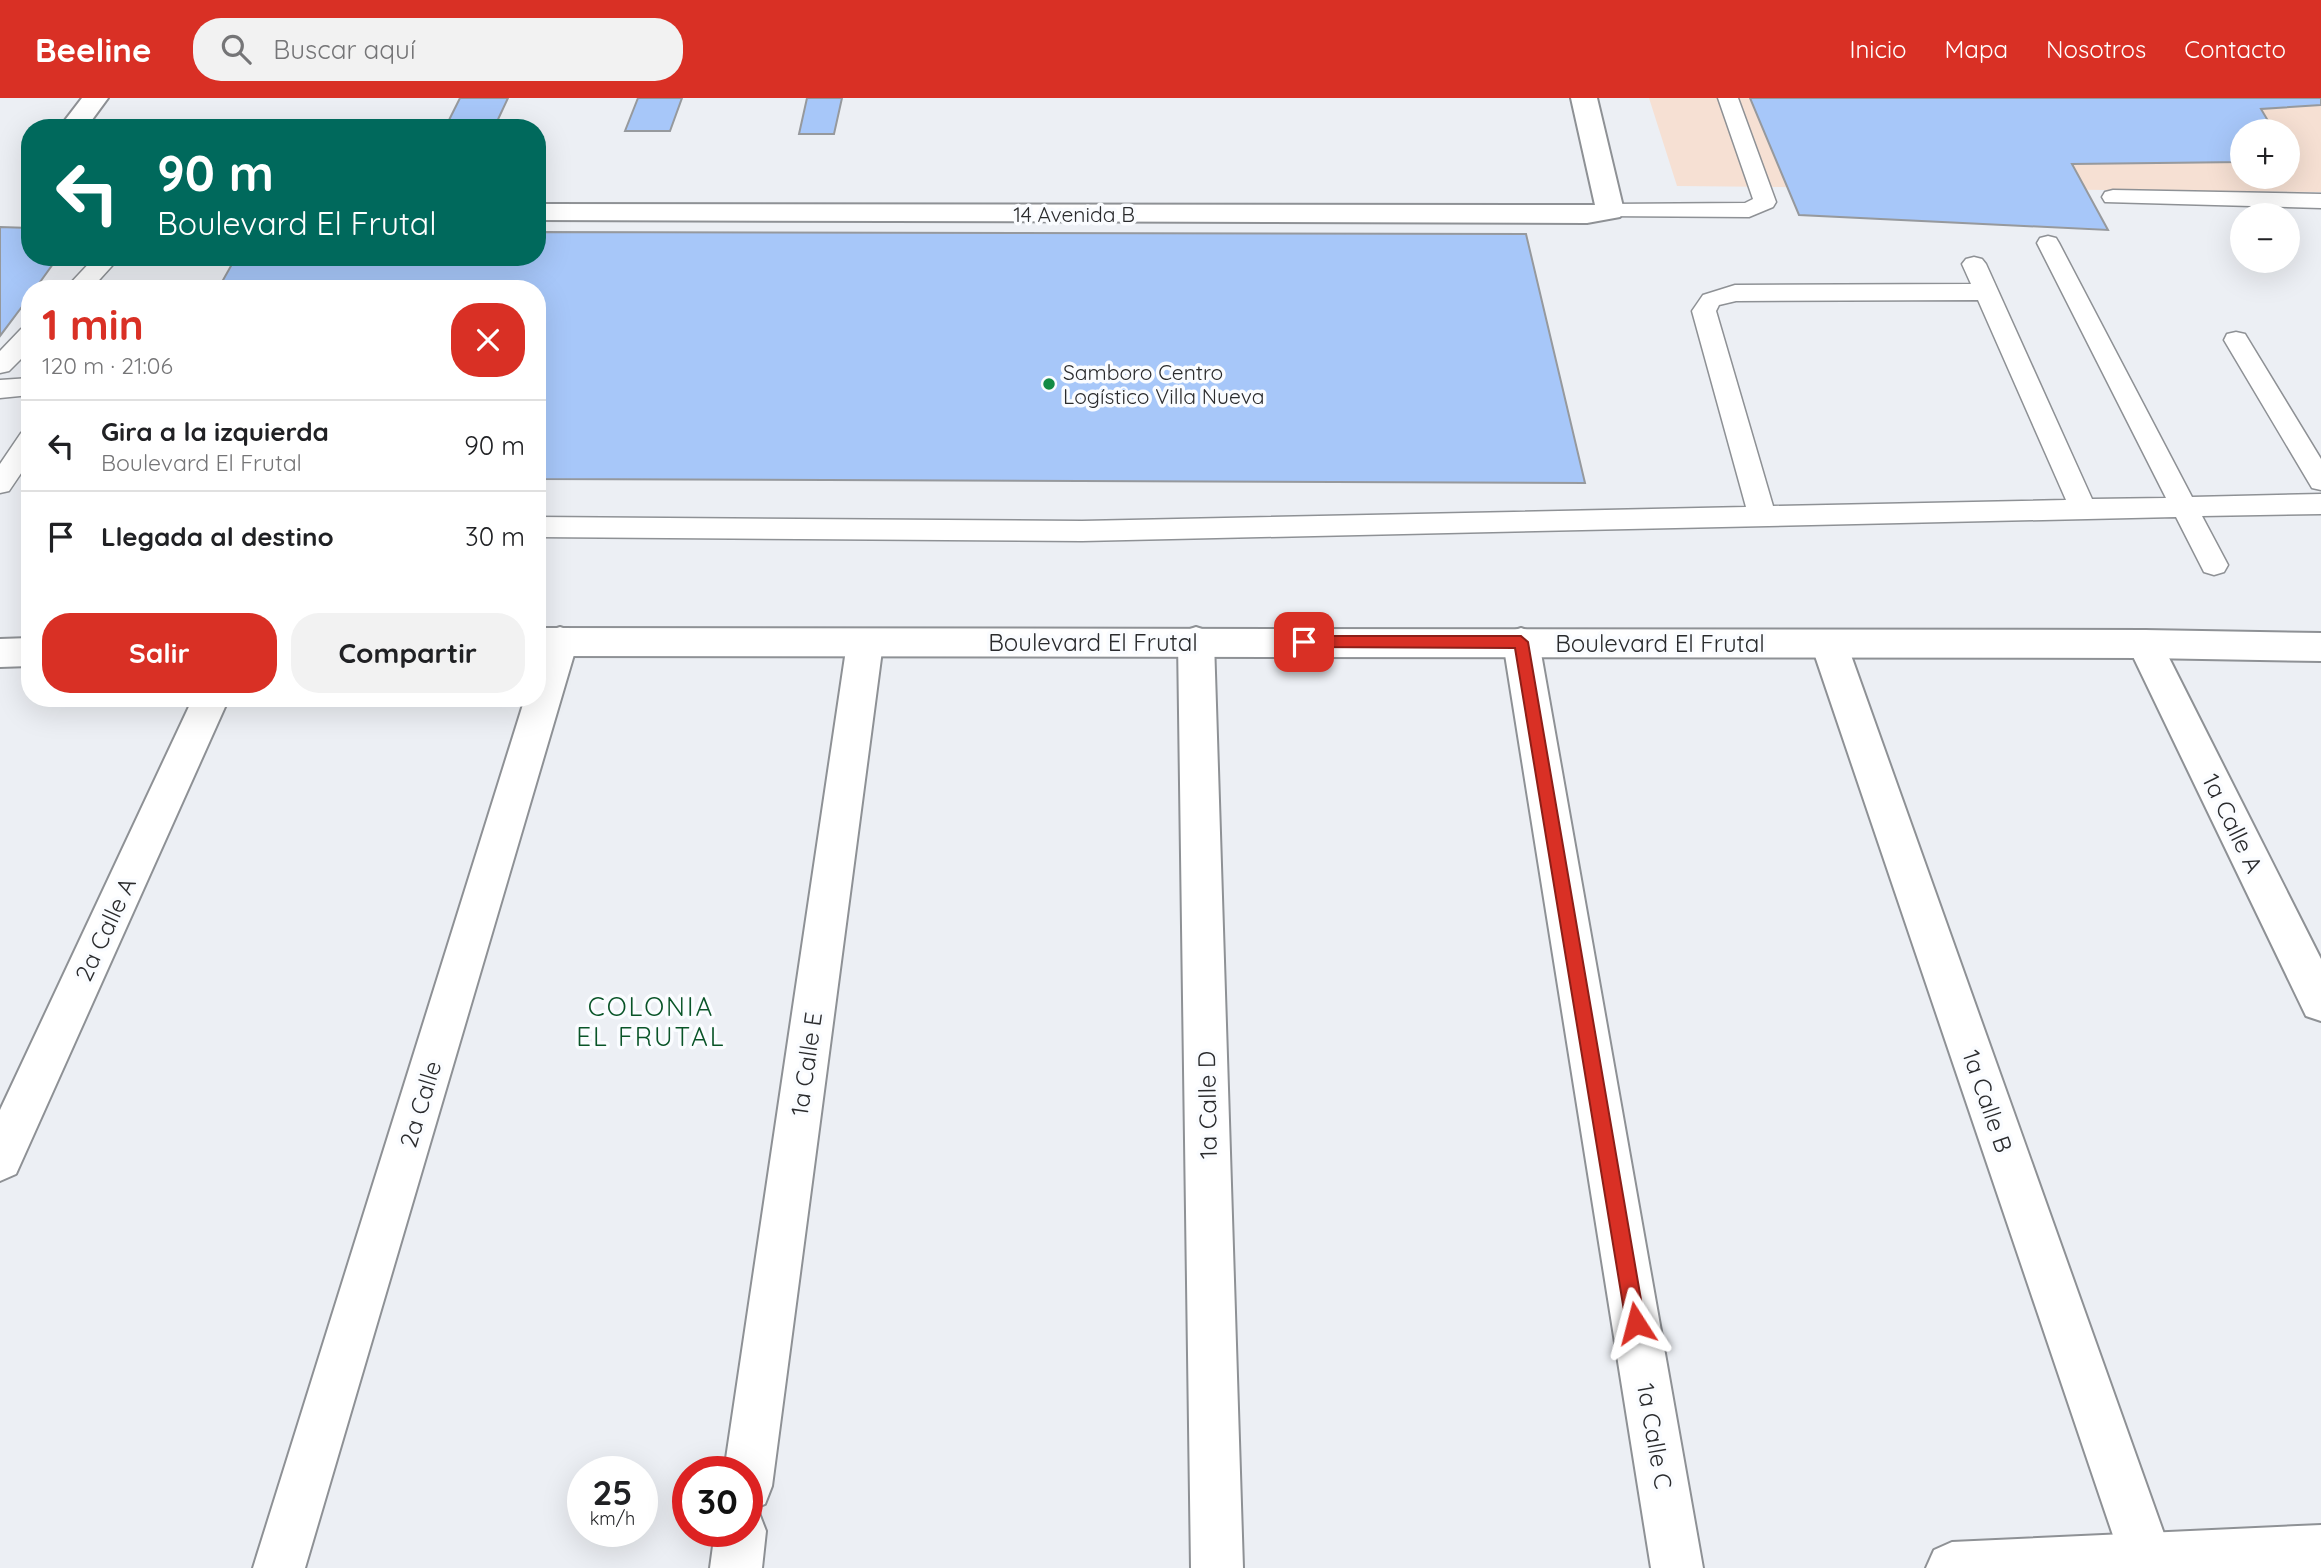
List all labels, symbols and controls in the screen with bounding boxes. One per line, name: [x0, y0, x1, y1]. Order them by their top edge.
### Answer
search box: [193, 18, 683, 81]
text: Beeline: [35, 29, 151, 70]
icon: search: [217, 30, 255, 68]
text: Buscar aquí: [273, 33, 415, 66]
text: Inicio: [1849, 34, 1907, 64]
text: Mapa: [1945, 34, 2008, 64]
text: Nosotros: [2046, 34, 2146, 64]
text: Contacto: [2184, 34, 2286, 64]
map controls: [2230, 119, 2300, 273]
button: +: [2230, 119, 2300, 189]
text: 90 m: [157, 142, 274, 203]
icon: left: [42, 147, 133, 238]
street label: 14 Avenida B: [1013, 201, 1135, 227]
text: Boulevard El Frutal: [157, 203, 437, 243]
button: −: [2230, 203, 2300, 273]
text: 1 min: [42, 298, 144, 351]
button: close: [451, 303, 525, 377]
text: 120 m · 21:06: [42, 351, 173, 380]
place label: Samboro Centro Logístico Villa Nueva: [1063, 359, 1265, 409]
marker: Samboro Centro Logístico Villa Nueva: [1041, 376, 1057, 392]
text: Gira a la izquierda: [101, 415, 329, 448]
icon: left: [42, 427, 80, 465]
text: 90 m: [464, 429, 525, 462]
text: Boulevard El Frutal: [101, 448, 302, 477]
icon: arrive: [42, 518, 80, 556]
text: Llegada al destino: [101, 520, 334, 553]
text: 30 m: [465, 520, 525, 553]
pin: [1274, 612, 1334, 672]
button: Salir: [42, 613, 277, 693]
button: Compartir: [291, 613, 525, 693]
icon: arrive: [1285, 623, 1323, 661]
street label: Boulevard El Frutal: [988, 627, 1198, 657]
street label: Boulevard El Frutal: [1555, 628, 1765, 658]
street label: 1a Calle A: [2196, 769, 2270, 877]
street label: 2a Calle A: [68, 872, 142, 986]
district label: COLONIA EL FRUTAL: [576, 990, 726, 1053]
street label: 1a Calle E: [784, 1010, 828, 1118]
street label: 1a Calle B: [1956, 1046, 2020, 1156]
street label: 1a Calle D: [1191, 1051, 1223, 1159]
street label: 2a Calle: [393, 1057, 447, 1151]
position arrow: [1599, 1286, 1673, 1360]
street label: 1a Calle C: [1631, 1381, 1679, 1491]
speed limit sign: 30: [672, 1456, 763, 1547]
text: 25: [592, 1470, 633, 1514]
text: km/h: [590, 1507, 635, 1530]

